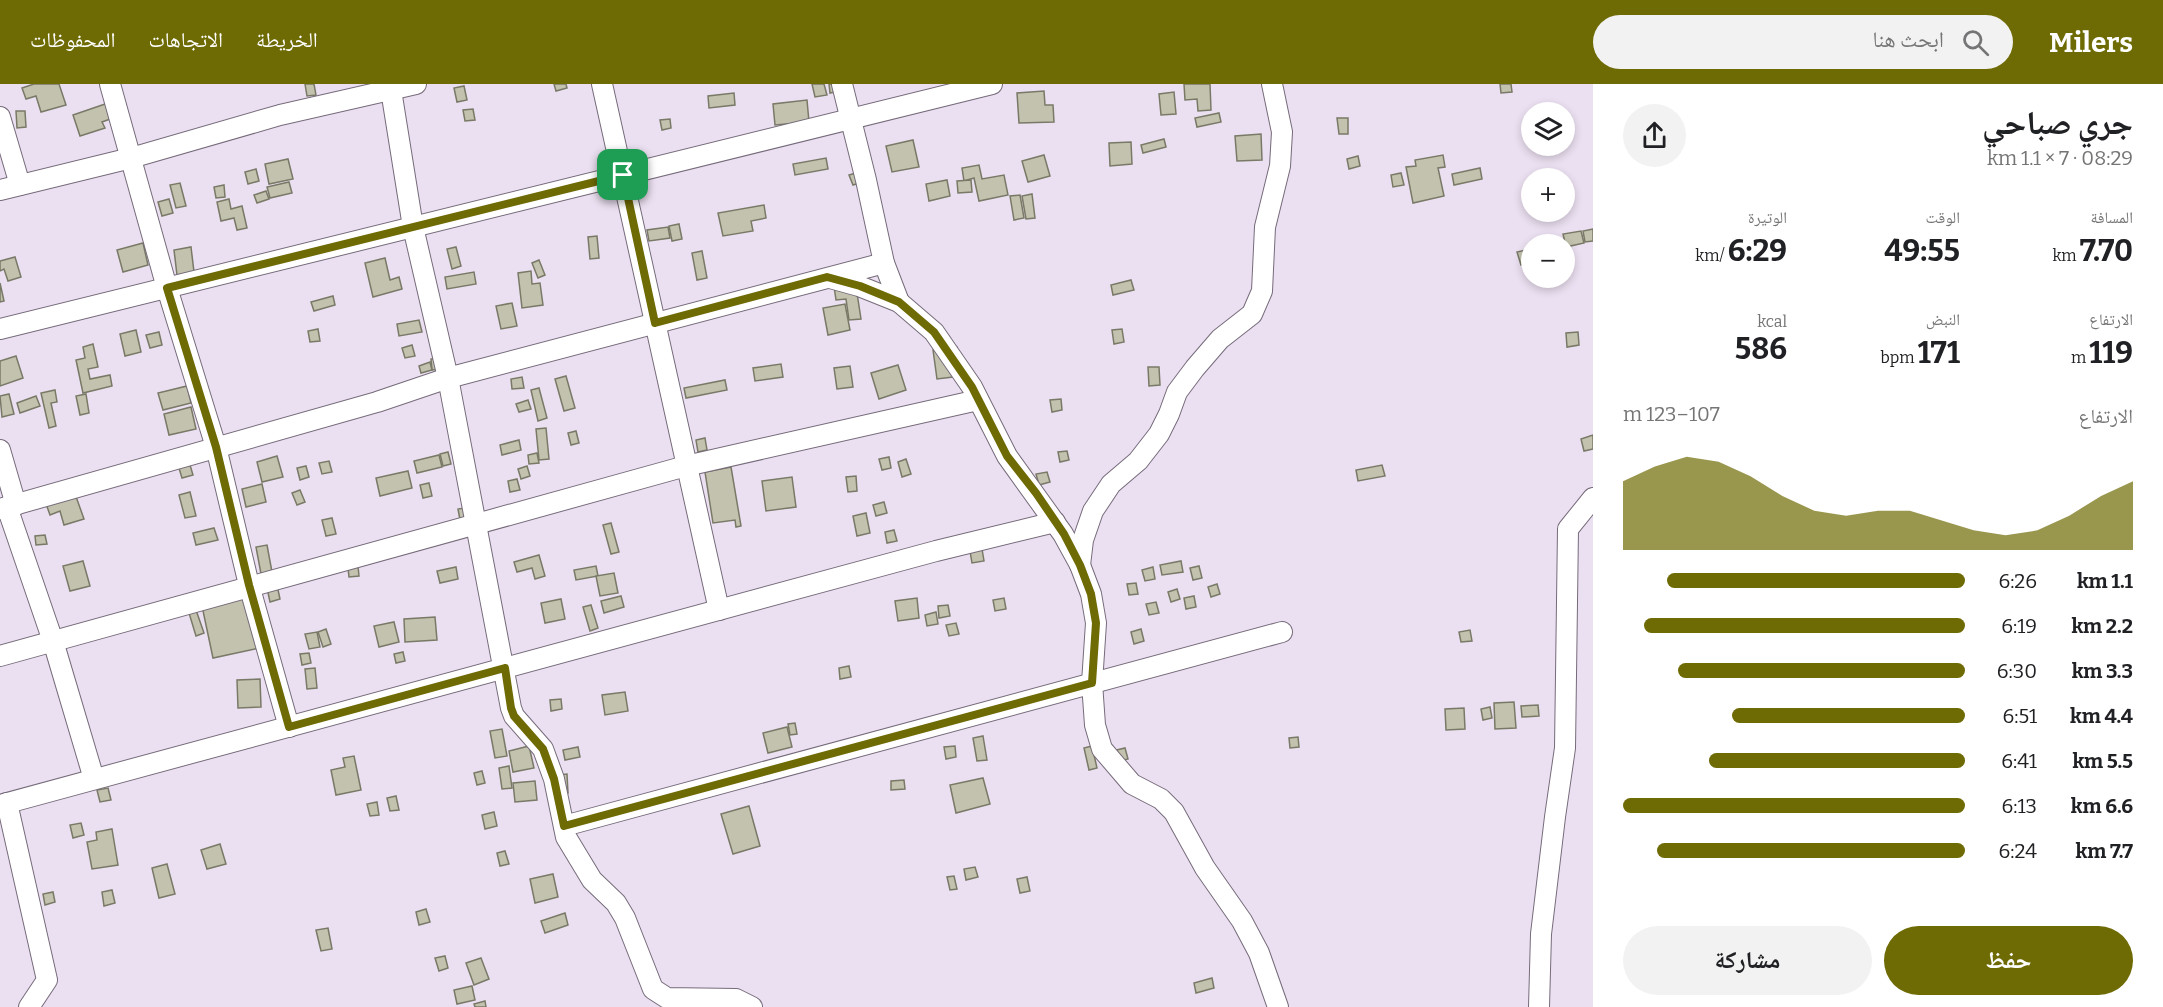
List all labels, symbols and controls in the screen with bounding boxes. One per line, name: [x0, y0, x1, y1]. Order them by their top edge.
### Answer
search box: [1593, 15, 2013, 69]
text: ابحث هنا: [1872, 26, 1944, 53]
icon: search: [1959, 26, 1992, 59]
text: Milers: [2049, 26, 2133, 59]
text: المحفوظات: [30, 27, 115, 53]
text: الاتجاهات: [148, 27, 223, 53]
text: الخريطة: [256, 27, 318, 53]
map controls: [1521, 102, 1575, 288]
button: layers: [1521, 102, 1575, 156]
text: جري صباحي: [1982, 103, 2133, 143]
button: share: [1623, 104, 1686, 167]
text: 08:29 · 7 × 1.1 km: [1987, 146, 2133, 170]
pin: [597, 149, 648, 200]
icon: arrive: [606, 158, 639, 191]
button: +: [1521, 168, 1575, 222]
text: الوتيرة: [1748, 208, 1787, 227]
text: الوقت: [1926, 208, 1960, 227]
text: المسافة: [2091, 208, 2133, 227]
text: 6:29: [1728, 233, 1787, 269]
text: 49:55: [1884, 233, 1960, 269]
text: 7.70: [2080, 233, 2133, 269]
button: −: [1521, 234, 1575, 288]
text: /km: [1695, 246, 1728, 265]
text: km: [2052, 246, 2080, 265]
text: النبض: [1926, 310, 1960, 329]
text: الارتفاع: [2089, 310, 2133, 329]
text: kcal: [1757, 312, 1787, 331]
text: 586: [1735, 331, 1787, 367]
text: 171: [1918, 335, 1960, 371]
text: 119: [2089, 335, 2133, 371]
text: bpm: [1881, 348, 1918, 367]
text: m: [2071, 348, 2089, 367]
text: 107–123 m: [1623, 402, 1720, 426]
text: الارتفاع: [2078, 404, 2133, 428]
text: 6:26: [1998, 569, 2037, 593]
text: 1.1 km: [2077, 569, 2133, 593]
text: 6:19: [2001, 614, 2037, 638]
text: 2.2 km: [2071, 614, 2133, 638]
text: 6:30: [1997, 659, 2037, 683]
text: 3.3 km: [2072, 659, 2133, 683]
text: 6:51: [2002, 704, 2037, 728]
text: 4.4 km: [2070, 704, 2133, 728]
text: 6:41: [2001, 749, 2037, 773]
text: 5.5 km: [2072, 749, 2133, 773]
text: 6:13: [2002, 794, 2037, 818]
text: 6.6 km: [2071, 794, 2133, 818]
text: 6:24: [1998, 839, 2037, 863]
text: 7.7 km: [2076, 839, 2133, 863]
button: مشاركة: [1623, 926, 1872, 995]
button: حفظ: [1884, 926, 2133, 995]

